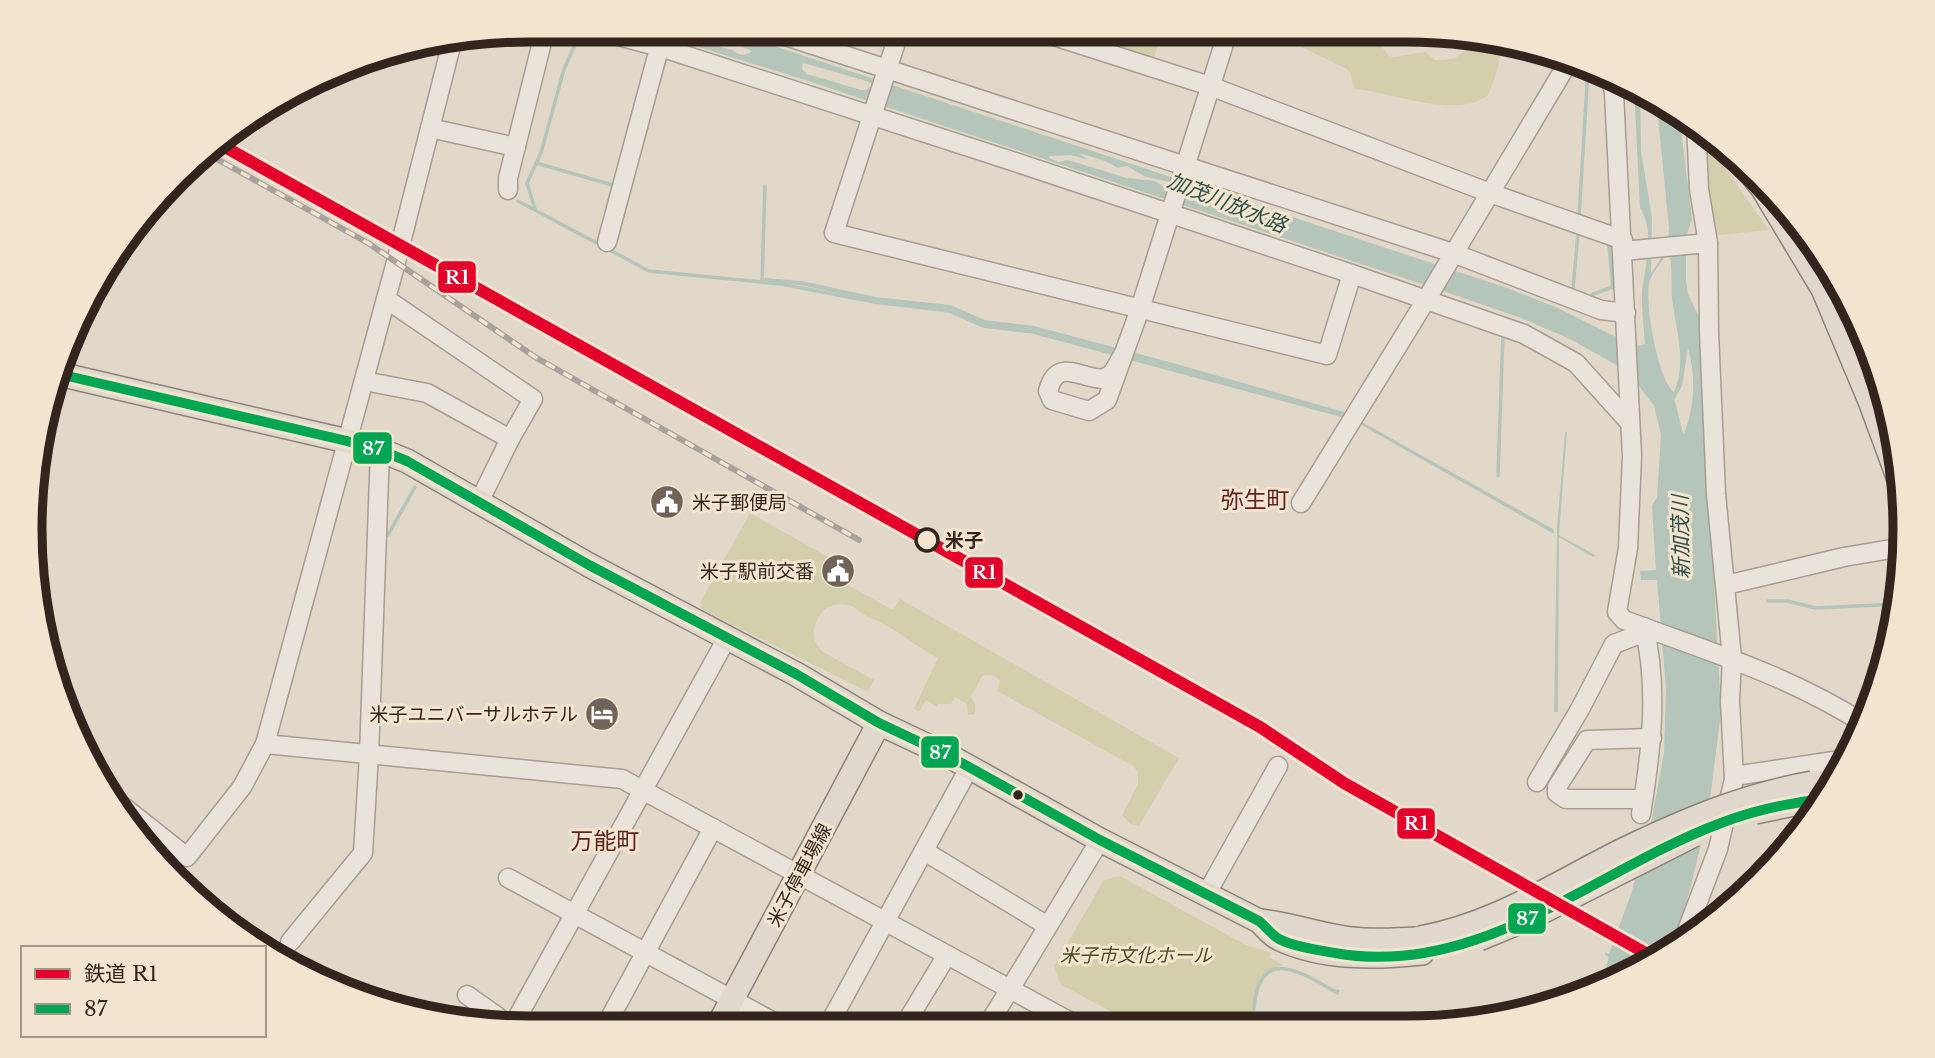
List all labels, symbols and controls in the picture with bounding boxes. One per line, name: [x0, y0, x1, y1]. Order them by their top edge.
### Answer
water label: 加茂川放水路: [1164, 167, 1292, 239]
line badge: R1: [437, 260, 477, 294]
text: R1: [445, 266, 469, 289]
line badge: 87: [352, 431, 393, 465]
text: 87: [362, 437, 385, 460]
public building icon: 米子郵便局: [648, 483, 686, 521]
district label: 弥生町: [1221, 486, 1290, 514]
place label: 米子郵便局: [692, 491, 787, 514]
water label: 新加茂川: [1667, 493, 1695, 579]
marker: 米子: [915, 528, 939, 552]
place label: 米子: [945, 529, 983, 552]
public building icon: 米子駅前交番: [819, 552, 857, 590]
line badge: R1: [964, 556, 1004, 589]
place label: 米子駅前交番: [700, 560, 814, 583]
text: R1: [972, 561, 996, 584]
hotel icon: 米子ユニバーサルホテル: [583, 695, 621, 733]
place label: 米子ユニバーサルホテル: [369, 703, 578, 726]
line badge: 87: [920, 735, 960, 769]
text: 87: [929, 741, 952, 764]
unlabelled marker: [1011, 788, 1025, 802]
line badge: R1: [1396, 807, 1436, 840]
text: R1: [1404, 812, 1428, 835]
street label: 米子停車場線: [763, 820, 836, 931]
district label: 万能町: [571, 827, 640, 855]
line badge: 87: [1507, 902, 1547, 935]
text: 87: [1516, 907, 1539, 930]
park label: 米子市文化ホール: [1060, 944, 1213, 967]
legend: [21, 946, 266, 1037]
text: 鉄道 R1: [84, 961, 158, 987]
text: 87: [84, 996, 108, 1022]

